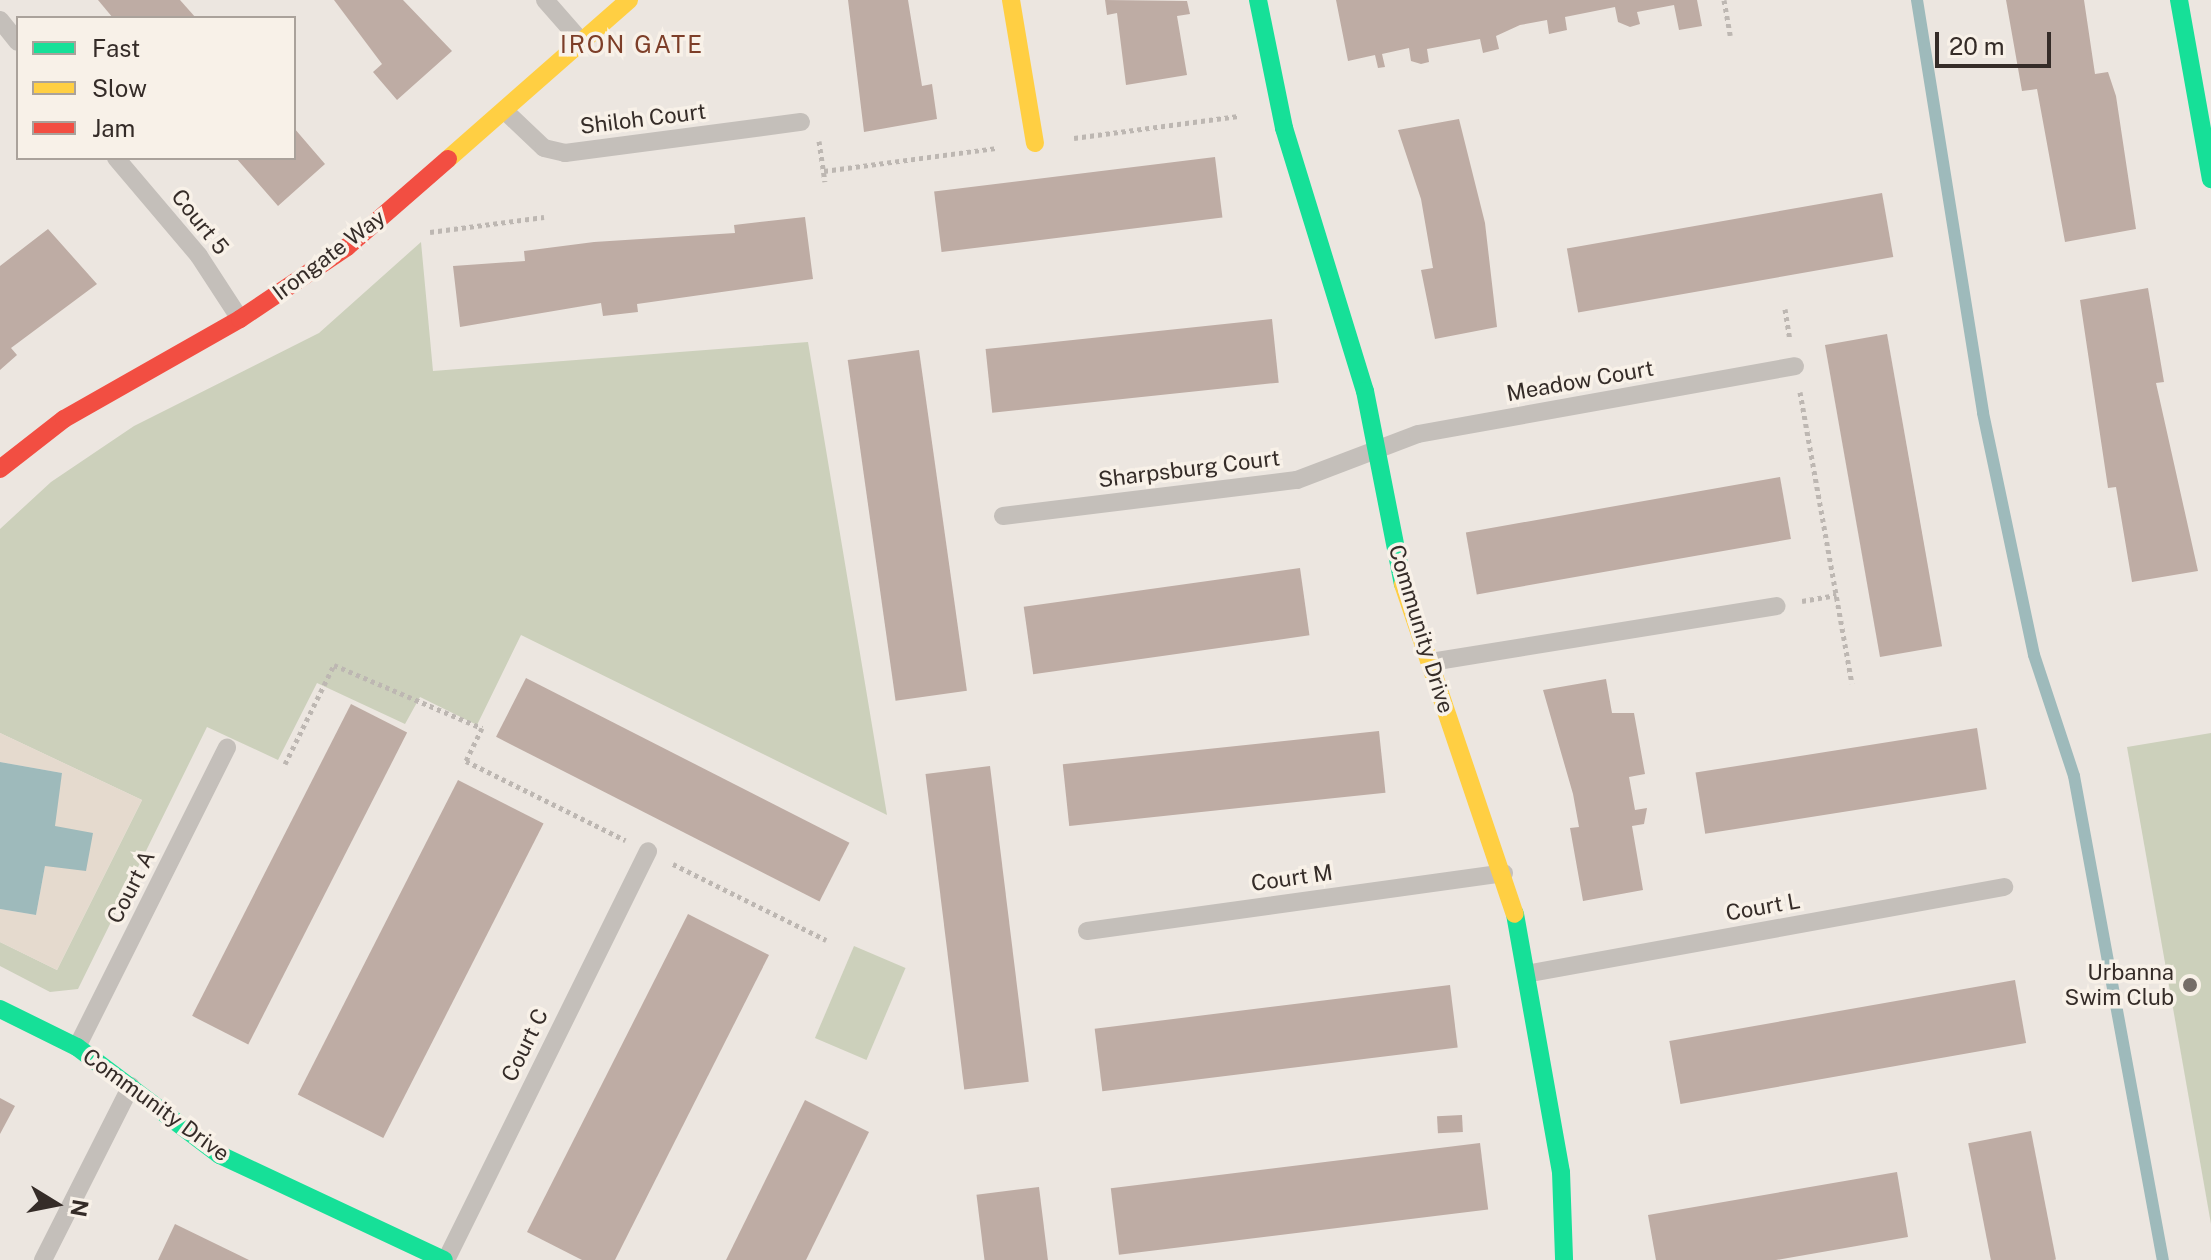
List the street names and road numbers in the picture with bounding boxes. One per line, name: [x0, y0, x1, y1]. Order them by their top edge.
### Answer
street label: Shiloh Court: [578, 98, 708, 140]
street label: Court 5: [166, 184, 234, 260]
street label: Irongate Way: [267, 204, 391, 306]
street label: Meadow Court: [1504, 355, 1656, 407]
street label: Sharpsburg Court: [1097, 445, 1281, 493]
street label: Community Drive: [1383, 541, 1459, 717]
street label: Court A: [101, 846, 161, 928]
street label: Court M: [1250, 859, 1334, 897]
street label: Court L: [1724, 887, 1802, 927]
street label: Court C: [496, 1004, 554, 1086]
street label: Community Drive: [77, 1043, 235, 1167]

